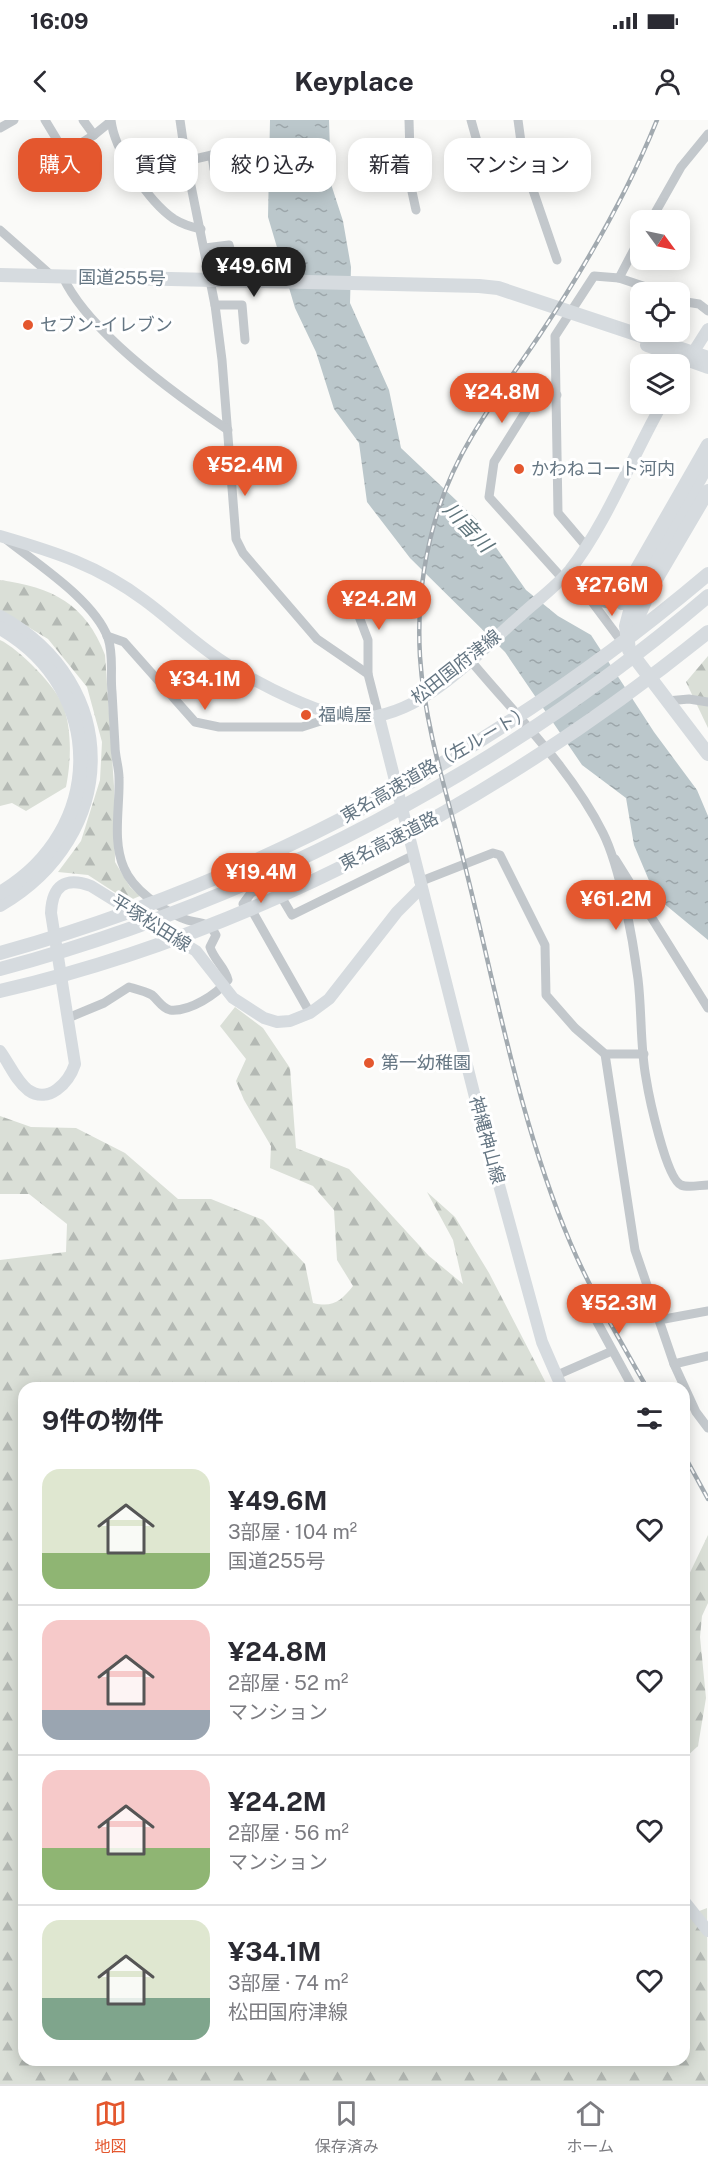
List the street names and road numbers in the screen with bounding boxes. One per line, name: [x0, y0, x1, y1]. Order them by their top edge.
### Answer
street label: 国道255号: [78, 266, 166, 289]
street label: 松田国府津線: [407, 625, 505, 708]
street label: 東名高速道路（左ルート）: [337, 700, 535, 827]
street label: 東名高速道路: [336, 807, 442, 874]
street label: 平塚松田線: [108, 890, 195, 955]
street label: 神縄神山線: [466, 1094, 509, 1186]

